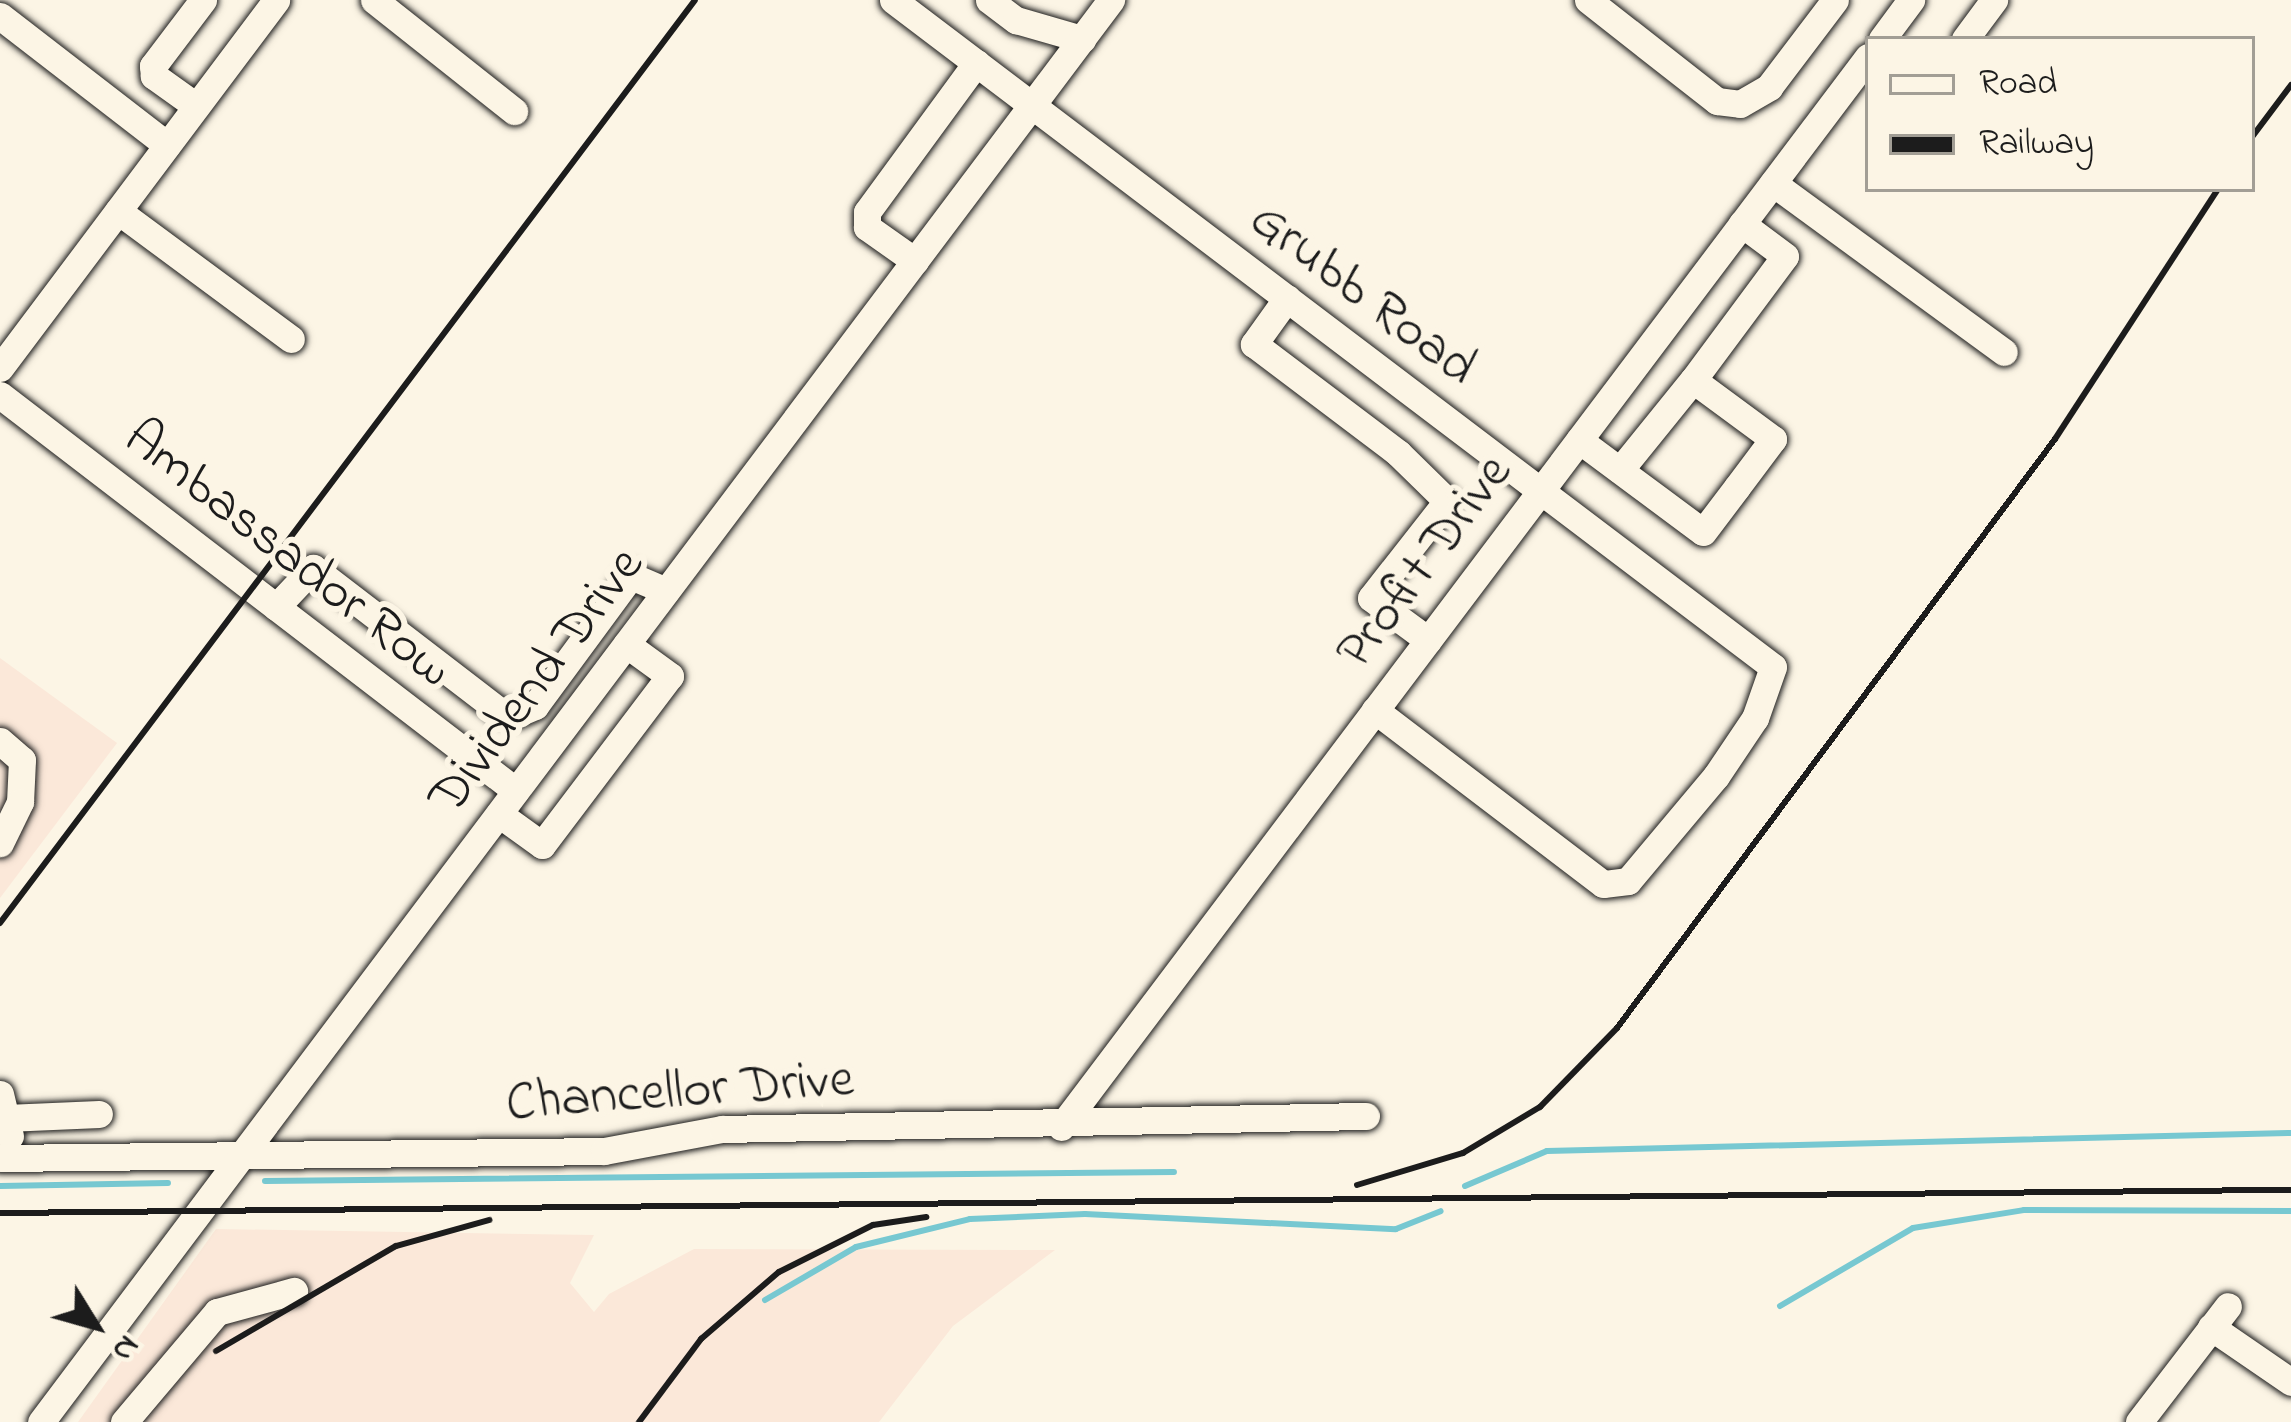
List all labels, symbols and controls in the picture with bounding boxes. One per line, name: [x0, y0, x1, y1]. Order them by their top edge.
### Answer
legend: [1865, 36, 2255, 192]
text: Road: [1979, 58, 2057, 111]
text: Railway: [1979, 118, 2094, 171]
street label: Grubb Road: [1236, 189, 1488, 401]
street label: Ambassador Row: [110, 407, 464, 703]
street label: Profit Drive: [1324, 443, 1528, 683]
street label: Dividend Drive: [417, 536, 659, 828]
street label: Chancellor Drive: [504, 1049, 856, 1137]
north arrow: [36, 1266, 156, 1386]
text: N: [99, 1324, 151, 1371]

